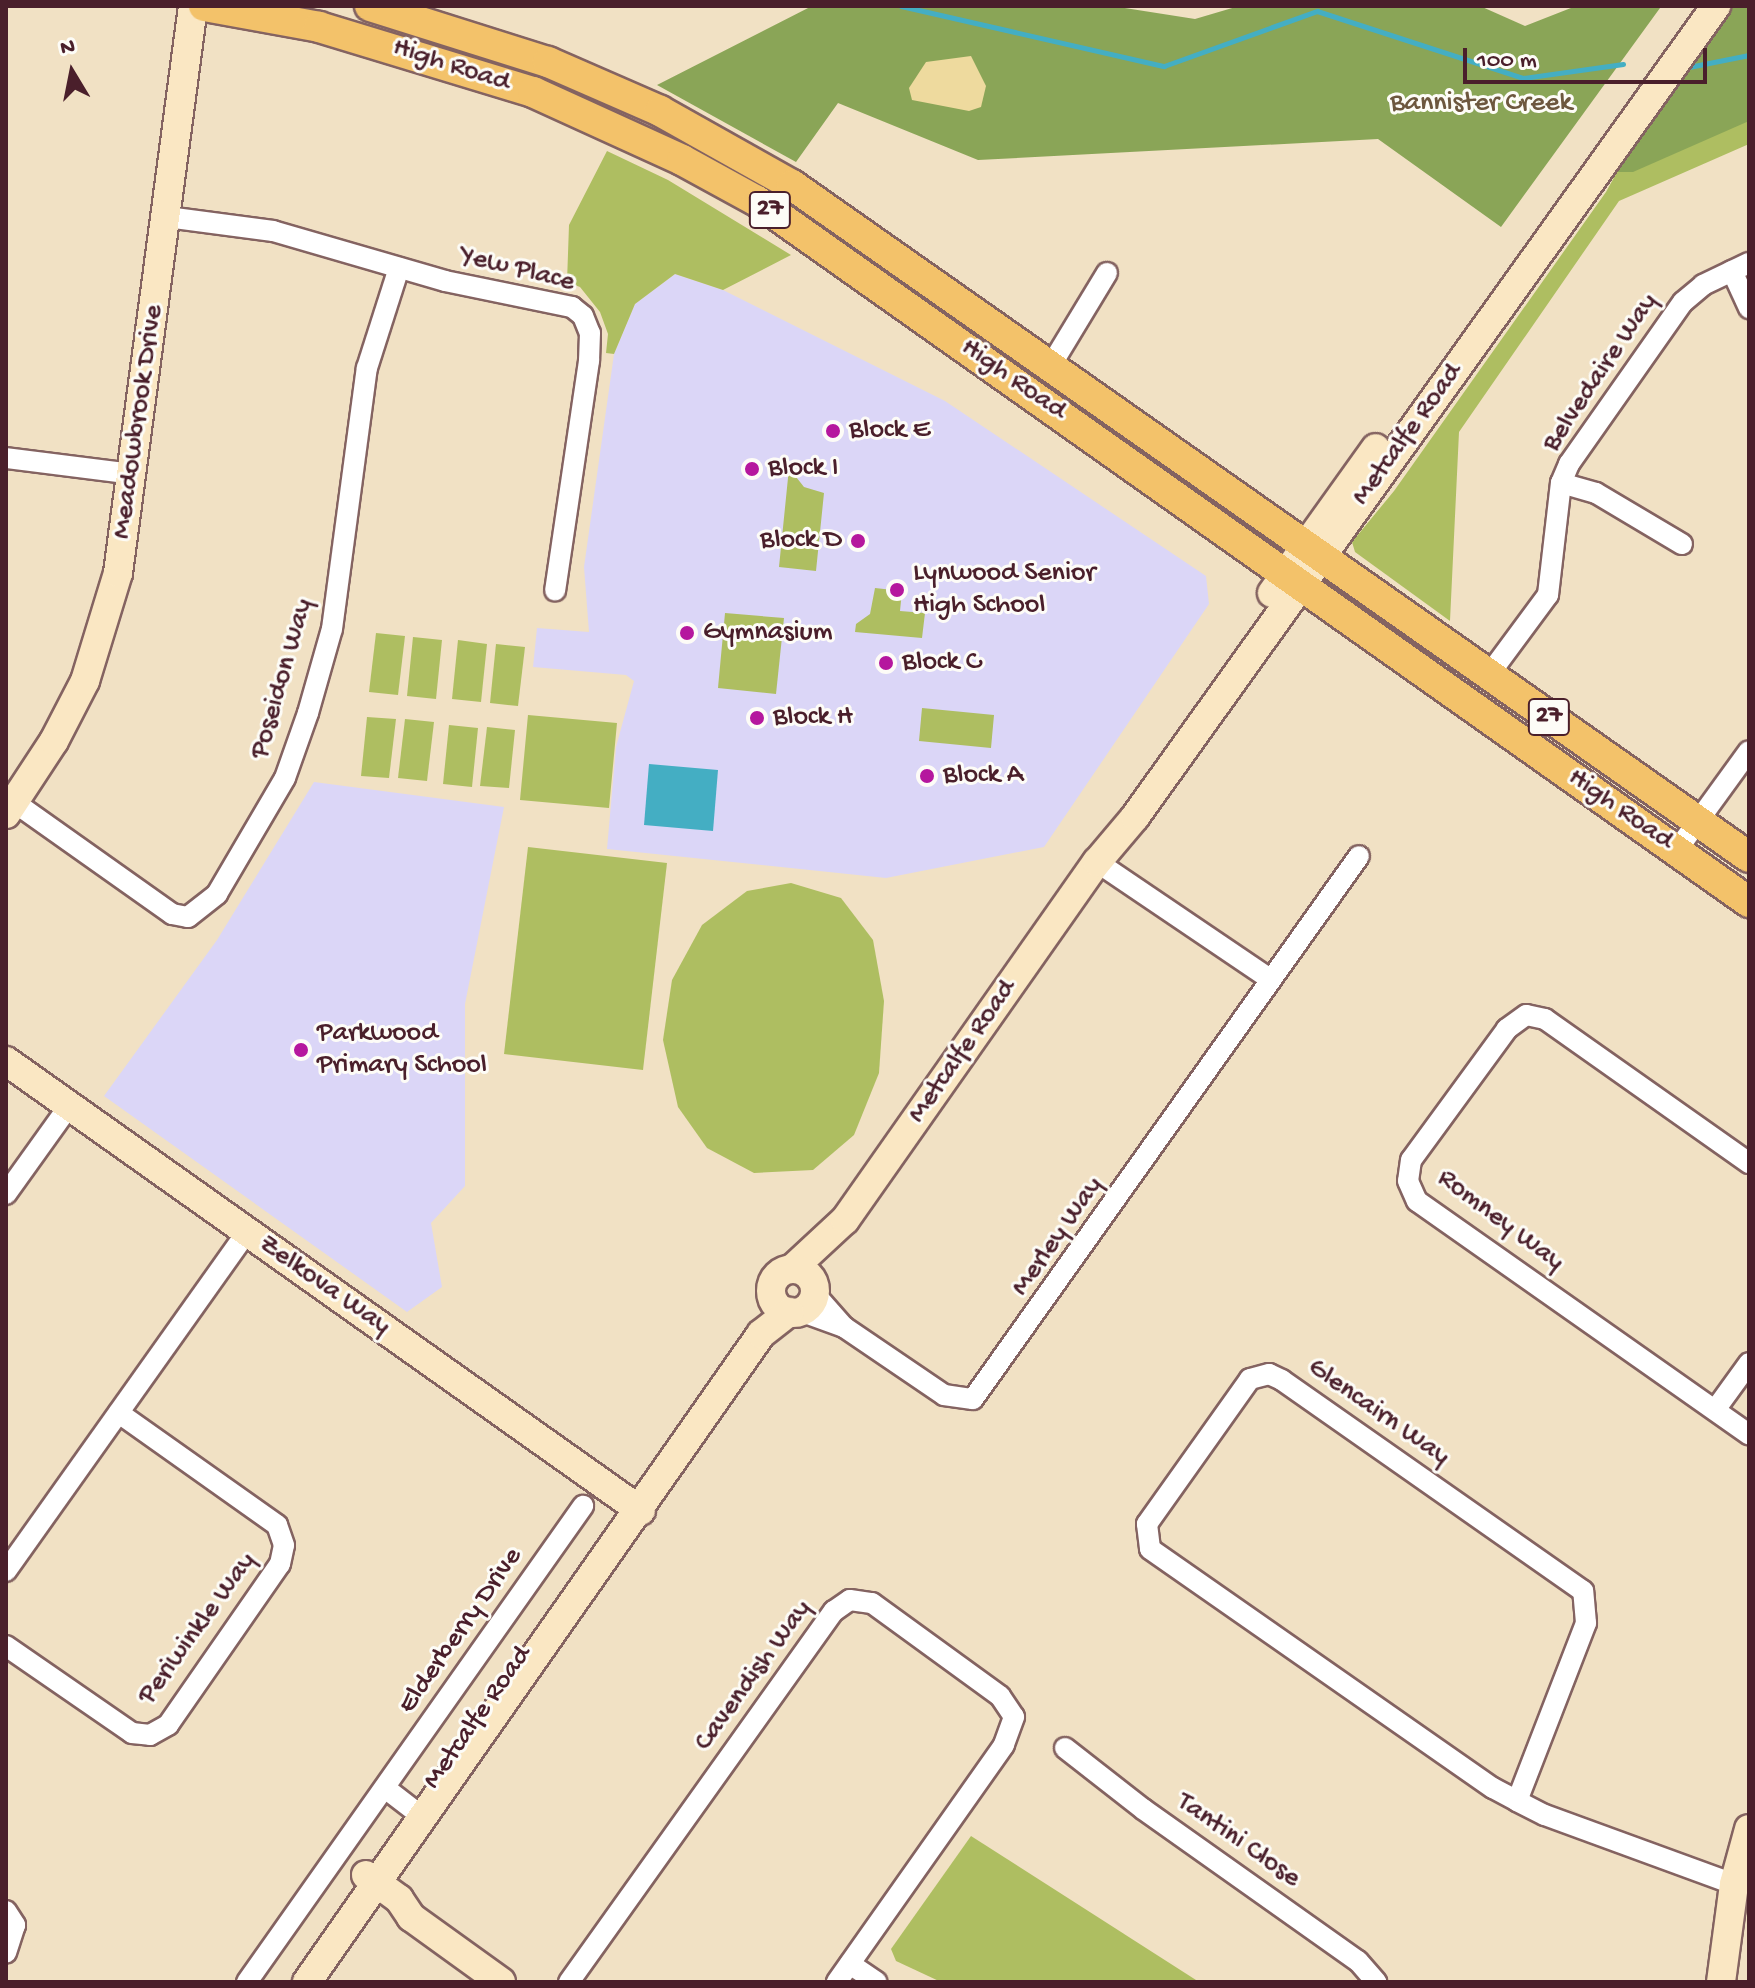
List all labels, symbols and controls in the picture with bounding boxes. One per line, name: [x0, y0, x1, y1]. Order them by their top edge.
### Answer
street label: High Road: [388, 31, 514, 101]
north arrow: [32, 32, 112, 112]
scale bar: [1467, 32, 1711, 82]
text: N: [58, 34, 77, 62]
text: 100 m: [1477, 47, 1537, 76]
park label: Bannister Creek: [1390, 87, 1572, 121]
road number: 27: [748, 188, 792, 232]
street label: Yew Place: [456, 240, 578, 300]
street label: Belvedaire Way: [1536, 287, 1666, 459]
street label: Meadowbrook Drive: [106, 303, 172, 541]
street label: High Road: [954, 332, 1072, 428]
street label: Metcalfe Road: [1345, 357, 1471, 513]
place label: Block E: [849, 414, 930, 448]
marker: Block E: [824, 422, 842, 440]
place label: Block I: [768, 452, 838, 486]
marker: Block I: [743, 460, 761, 478]
place label: Block D: [760, 524, 842, 558]
marker: Block D: [849, 532, 867, 550]
place label: Lynwood Senior High School: [913, 557, 1095, 623]
marker: Lynwood Senior High School: [888, 581, 906, 599]
street label: Poseidon Way: [244, 595, 322, 763]
place label: Gymnasium: [703, 616, 833, 650]
marker: Gymnasium: [678, 624, 696, 642]
place label: Block C: [902, 646, 981, 680]
marker: Block C: [877, 654, 895, 672]
road number: 27: [1527, 695, 1571, 739]
place label: Block H: [773, 701, 853, 735]
marker: Block H: [748, 709, 766, 727]
place label: Block A: [943, 759, 1023, 793]
street label: High Road: [1561, 762, 1679, 858]
marker: Block A: [918, 767, 936, 785]
street label: Metcalfe Road: [901, 974, 1025, 1130]
place label: Parkwood Primary School: [317, 1017, 487, 1083]
marker: Parkwood Primary School: [292, 1041, 310, 1059]
street label: Romney Way: [1430, 1162, 1570, 1280]
street label: Merley Way: [1005, 1171, 1111, 1303]
street label: Zelkova Way: [252, 1228, 396, 1344]
street label: Glencairn Way: [1301, 1352, 1455, 1474]
street label: Elderberry Drive: [391, 1542, 531, 1720]
street label: Periwinkle Way: [132, 1546, 264, 1712]
street label: Cavendish Way: [688, 1594, 820, 1758]
street label: Metcalfe Road: [416, 1640, 540, 1796]
street label: Tantini Close: [1169, 1786, 1307, 1896]

